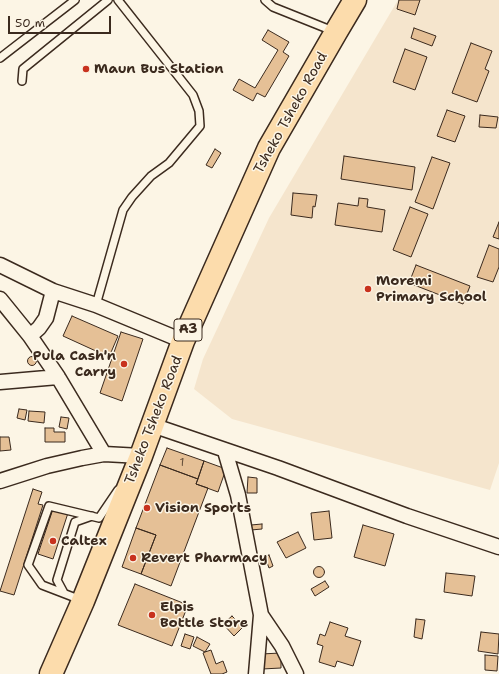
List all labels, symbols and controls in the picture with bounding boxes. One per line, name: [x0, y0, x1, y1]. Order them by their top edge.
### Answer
scale bar: [10, 8, 113, 34]
text: 50 m: [15, 15, 45, 31]
street label: Tsheko Tsheko Road: [251, 49, 331, 177]
place label: Maun Bus Station: [94, 61, 224, 77]
marker: Maun Bus Station: [81, 64, 91, 74]
place label: Moremi Primary School: [376, 273, 487, 306]
marker: Moremi Primary School: [363, 284, 373, 294]
road number: A3: [174, 319, 202, 341]
place label: Pula Cash'n Carry: [33, 348, 116, 380]
street label: Tsheko Tsheko Road: [122, 353, 186, 487]
marker: Pula Cash'n Carry: [119, 359, 129, 369]
house number: 1: [179, 456, 185, 470]
place label: Vision Sports: [155, 500, 251, 516]
marker: Vision Sports: [142, 503, 152, 513]
place label: Caltex: [61, 533, 107, 549]
marker: Caltex: [48, 536, 58, 546]
place label: Revert Pharmacy: [141, 550, 268, 566]
marker: Revert Pharmacy: [128, 553, 138, 563]
place label: Elpis Bottle Store: [160, 599, 248, 632]
marker: Elpis Bottle Store: [147, 610, 157, 620]

